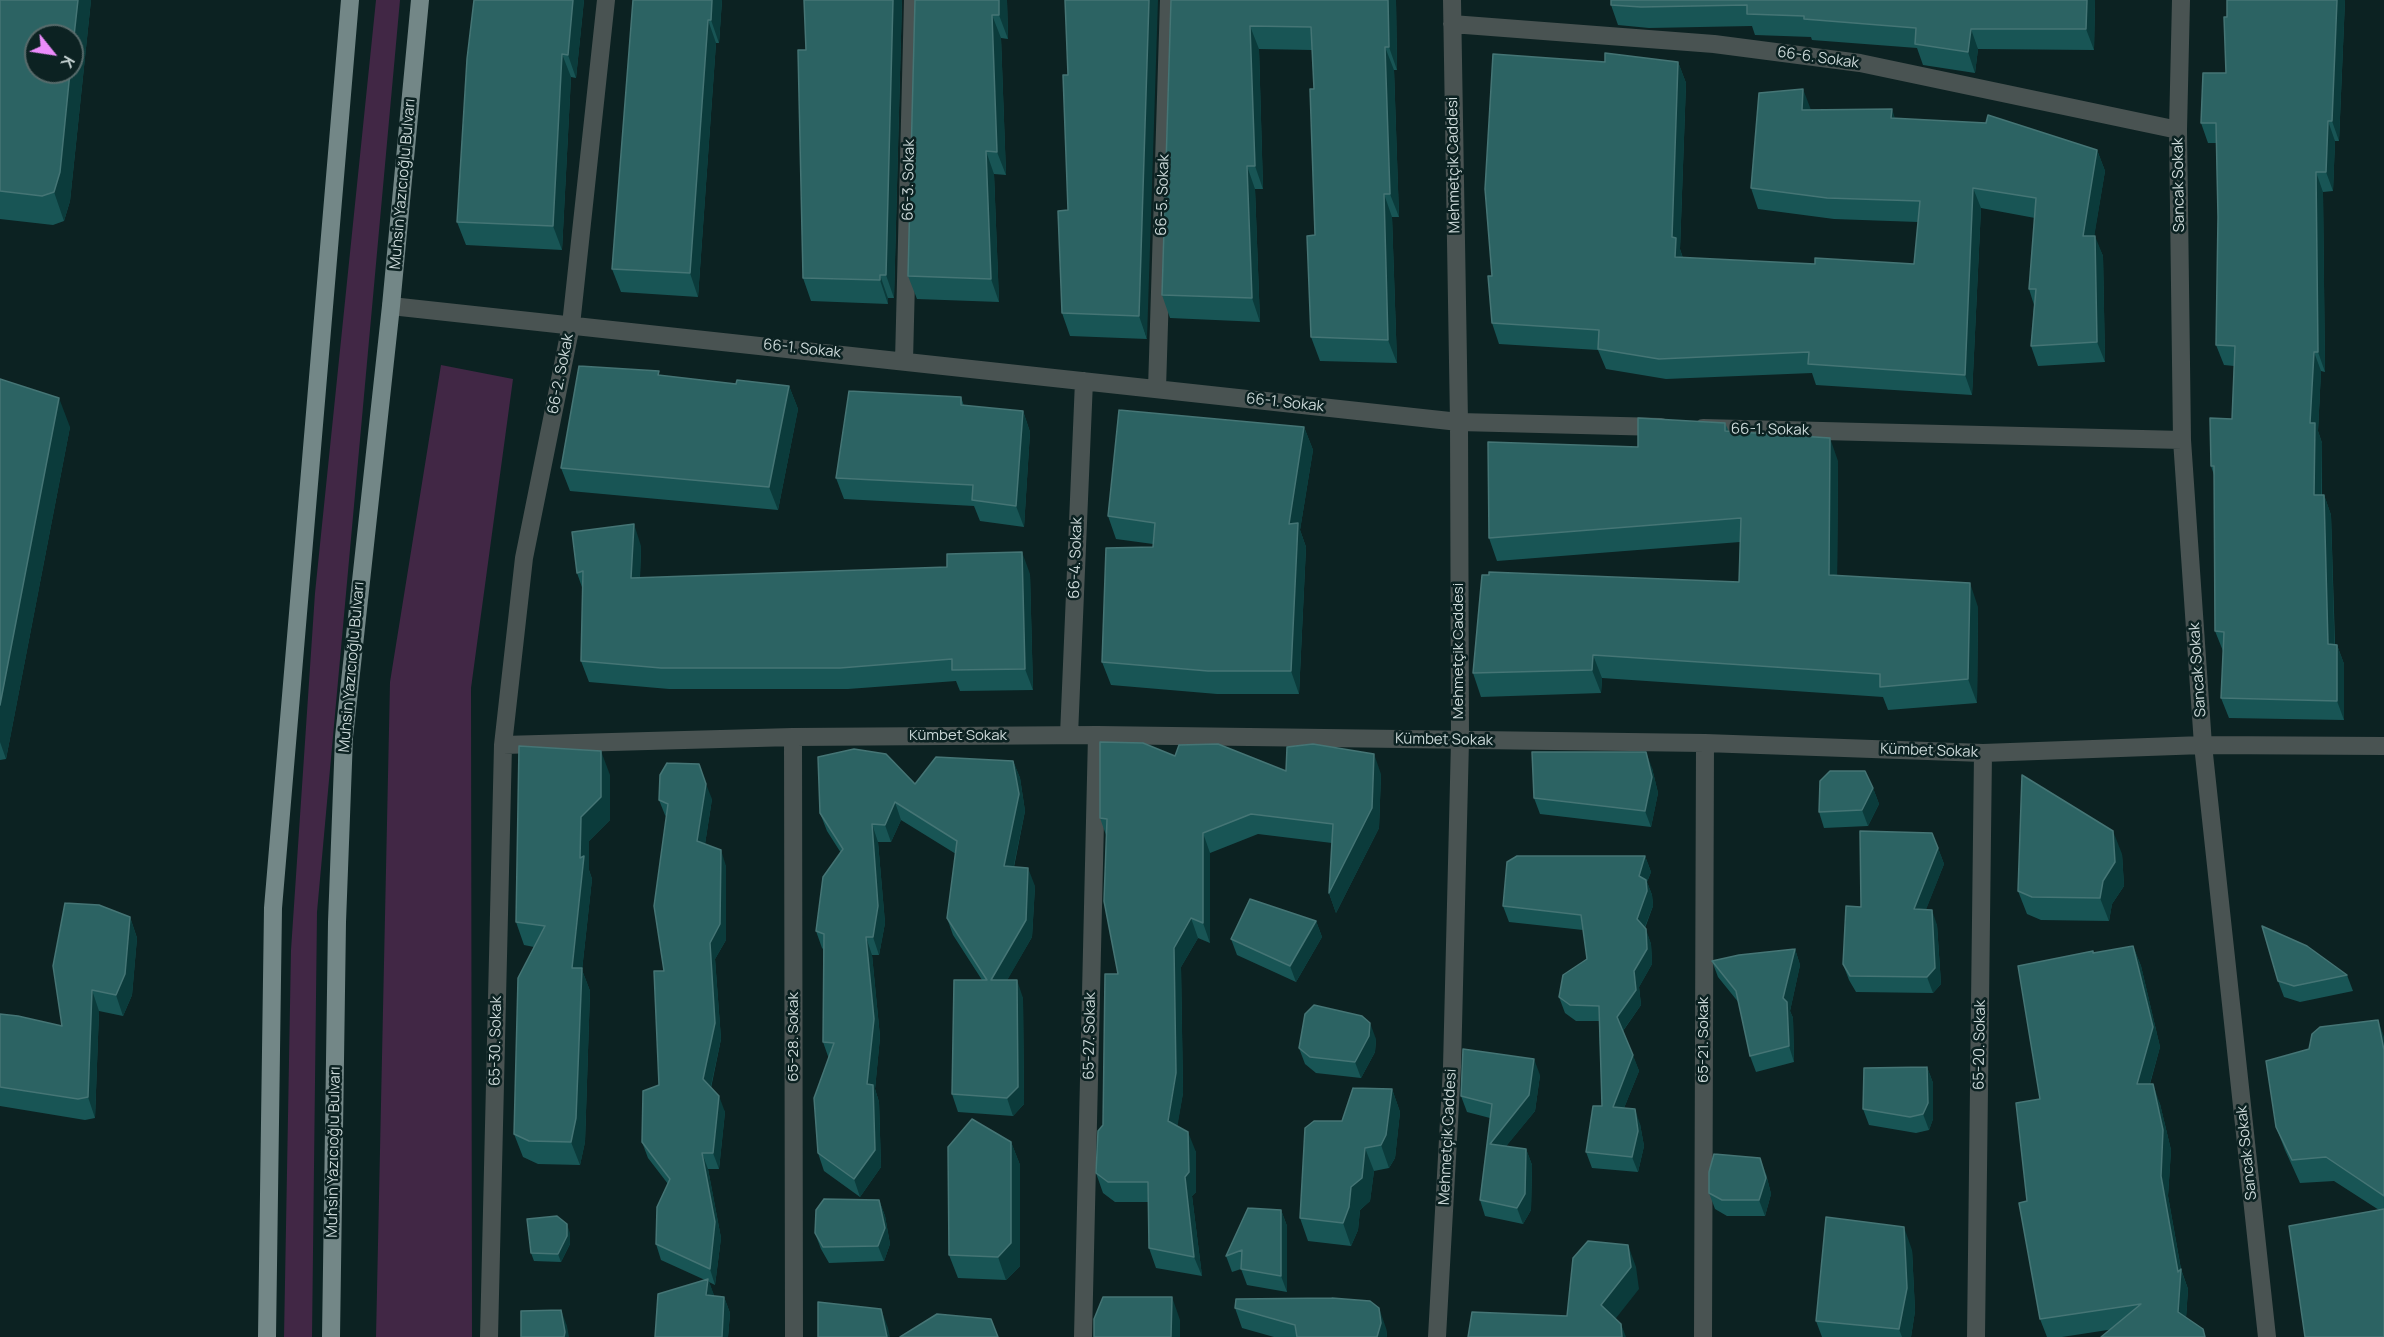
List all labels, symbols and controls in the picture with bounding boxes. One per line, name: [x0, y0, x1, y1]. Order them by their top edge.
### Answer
north arrow: [24, 24, 84, 84]
street label: 66-6. Sokak: [1776, 43, 1860, 73]
text: K: [56, 52, 80, 72]
street label: Mehmetçik Caddesi: [1444, 97, 1464, 233]
street label: Muhsin Yazıcıoğlu Bulvarı: [387, 98, 419, 270]
street label: Sancak Sokak: [2169, 137, 2189, 233]
street label: 66-3. Sokak: [899, 139, 919, 221]
street label: 66-5. Sokak: [1153, 154, 1173, 236]
street label: 66-2. Sokak: [544, 332, 578, 416]
street label: 66-1. Sokak: [762, 336, 842, 362]
street label: 66-1. Sokak: [1245, 390, 1325, 416]
street label: 66-1. Sokak: [1731, 420, 1809, 440]
street label: 66-4. Sokak: [1066, 517, 1086, 599]
street label: Muhsin Yazıcıoğlu Bulvarı: [336, 581, 368, 753]
street label: Mehmetçik Caddesi: [1450, 583, 1468, 719]
street label: Sancak Sokak: [2186, 622, 2210, 718]
street label: Kümbet Sokak: [909, 727, 1007, 745]
street label: Kümbet Sokak: [1395, 730, 1493, 750]
street label: Kümbet Sokak: [1880, 740, 1978, 762]
street label: 65-28. Sokak: [785, 992, 803, 1082]
street label: 65-27. Sokak: [1080, 992, 1100, 1080]
street label: 65-30. Sokak: [486, 996, 506, 1086]
street label: 65-21. Sokak: [1695, 997, 1713, 1083]
street label: 65-20. Sokak: [1970, 1000, 1990, 1090]
street label: Muhsin Yazıcıoğlu Bulvarı: [324, 1066, 344, 1238]
street label: Mehmetçik Caddesi: [1435, 1068, 1461, 1206]
street label: Sancak Sokak: [2233, 1105, 2261, 1201]

